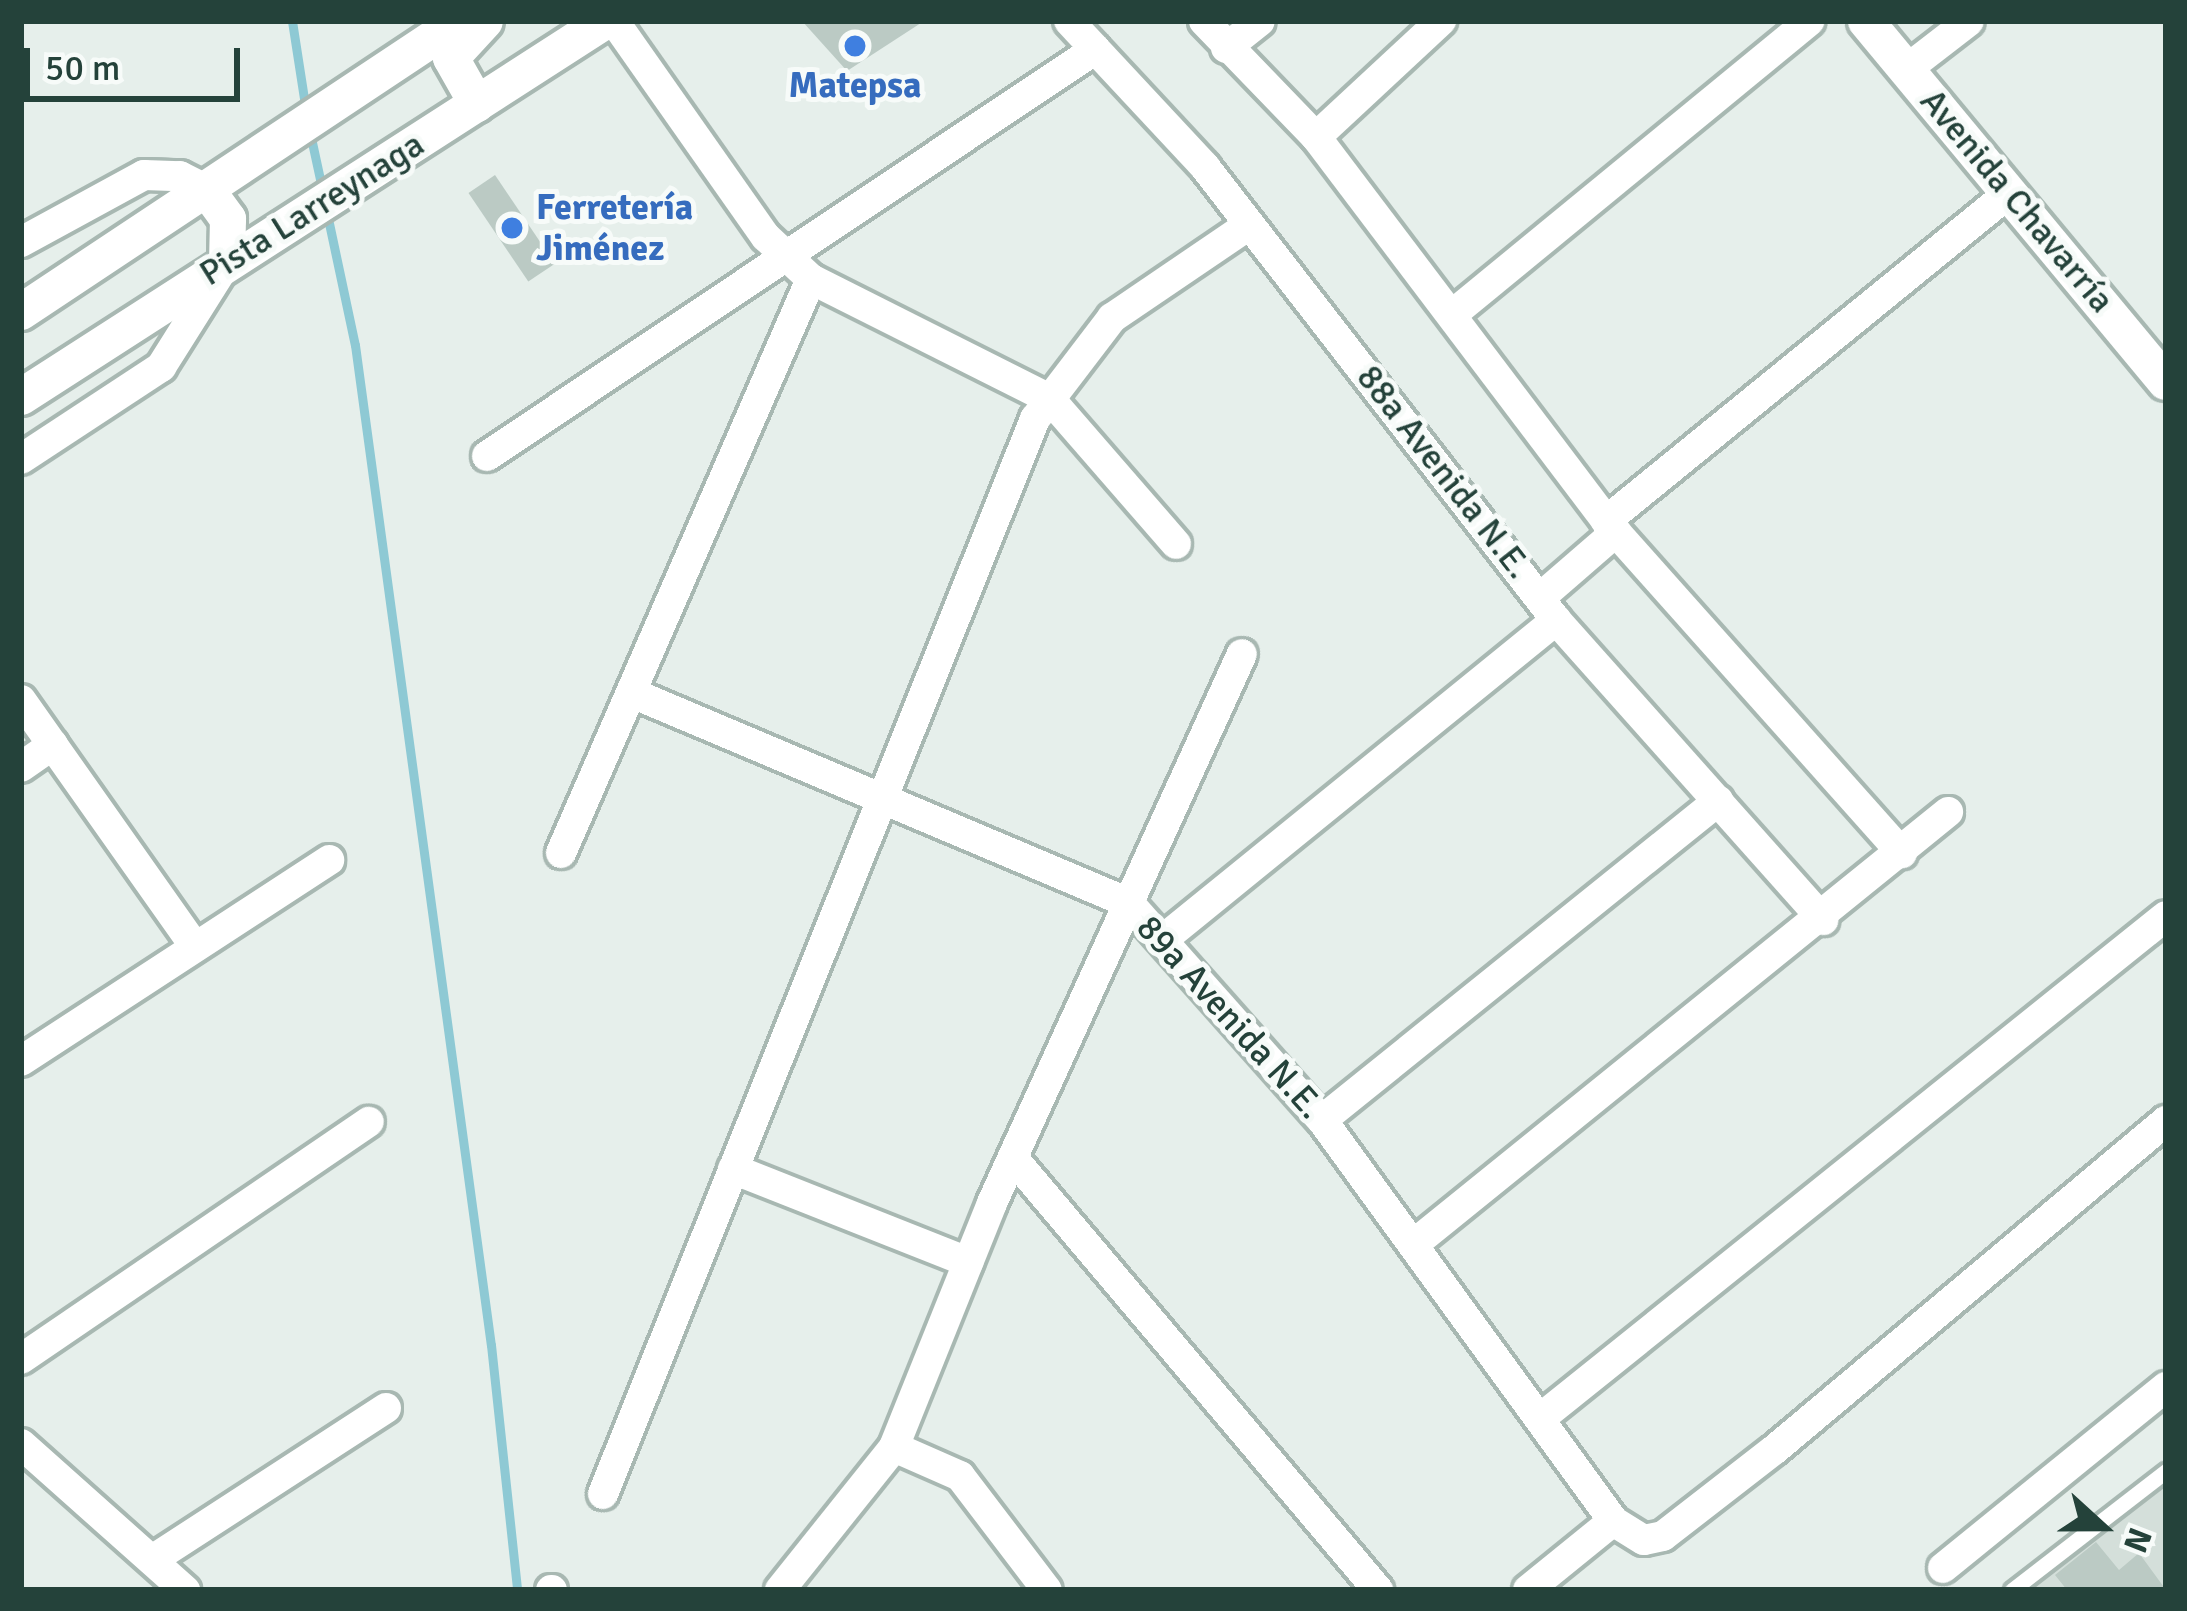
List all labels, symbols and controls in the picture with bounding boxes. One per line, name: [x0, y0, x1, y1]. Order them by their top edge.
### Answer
scale bar: [30, 24, 246, 98]
marker: Matepsa: [842, 33, 868, 59]
text: 50 m: [45, 46, 121, 91]
place label: Matepsa: [788, 64, 922, 108]
street label: Avenida Chavarría: [1911, 80, 2123, 322]
street label: Pista Larreynaga: [192, 123, 432, 295]
place label: Ferretería Jiménez: [536, 185, 693, 270]
marker: Ferretería Jiménez: [499, 215, 525, 241]
street label: 88a Avenida N.E.: [1347, 357, 1541, 587]
street label: 89a Avenida N.E.: [1127, 906, 1333, 1128]
north arrow: [2043, 1467, 2163, 1587]
text: N: [2114, 1522, 2160, 1558]

